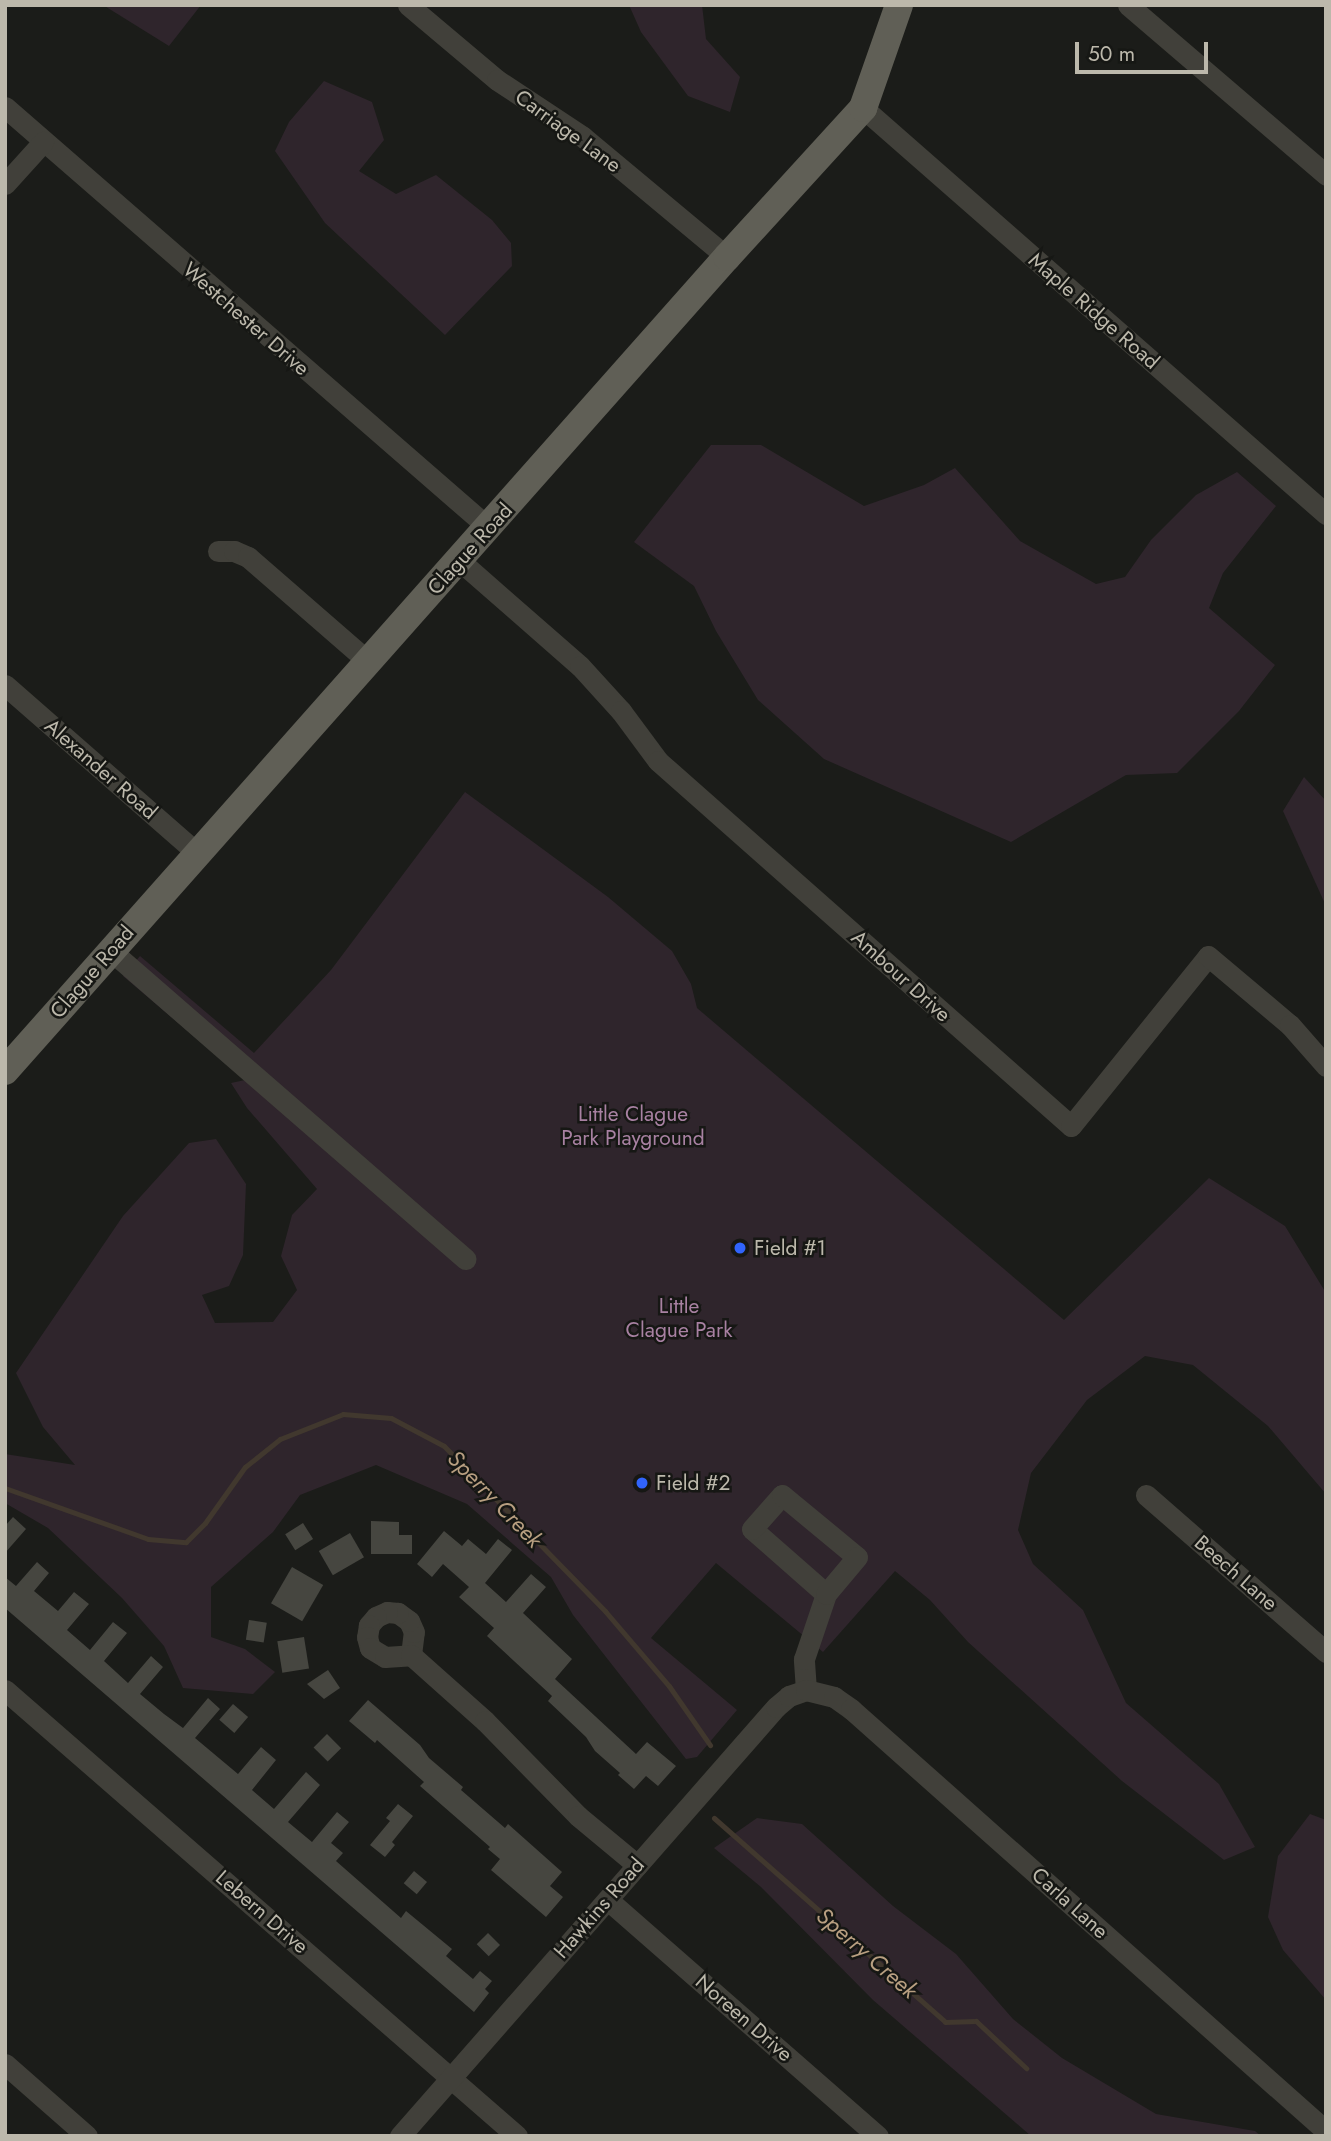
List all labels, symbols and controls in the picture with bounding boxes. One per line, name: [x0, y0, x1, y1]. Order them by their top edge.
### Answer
scale bar: [1079, 28, 1212, 72]
text: 50 m: [1088, 39, 1135, 69]
street label: Carriage Lane: [510, 84, 626, 178]
street label: Maple Ridge Road: [1024, 247, 1164, 375]
street label: Westchester Drive: [177, 257, 315, 381]
street label: Clague Road: [422, 498, 518, 600]
street label: Alexander Road: [40, 713, 162, 825]
street label: Clague Road: [45, 920, 139, 1024]
street label: Ambour Drive: [846, 925, 956, 1027]
park label: Little Clague Park Playground: [561, 1101, 705, 1151]
place label: Field #1: [754, 1235, 826, 1261]
marker: Field #1: [732, 1240, 748, 1256]
park label: Little Clague Park: [626, 1293, 732, 1343]
water label: Sperry Creek: [442, 1445, 548, 1553]
place label: Field #2: [656, 1470, 731, 1496]
marker: Field #2: [634, 1475, 650, 1491]
street label: Beech Lane: [1189, 1530, 1283, 1616]
street label: Hawkins Road: [548, 1853, 650, 1963]
street label: Carla Lane: [1027, 1862, 1113, 1944]
street label: Lebern Drive: [211, 1865, 313, 1959]
water label: Sperry Creek: [811, 1902, 923, 2004]
street label: Noreen Drive: [690, 1969, 798, 2067]

